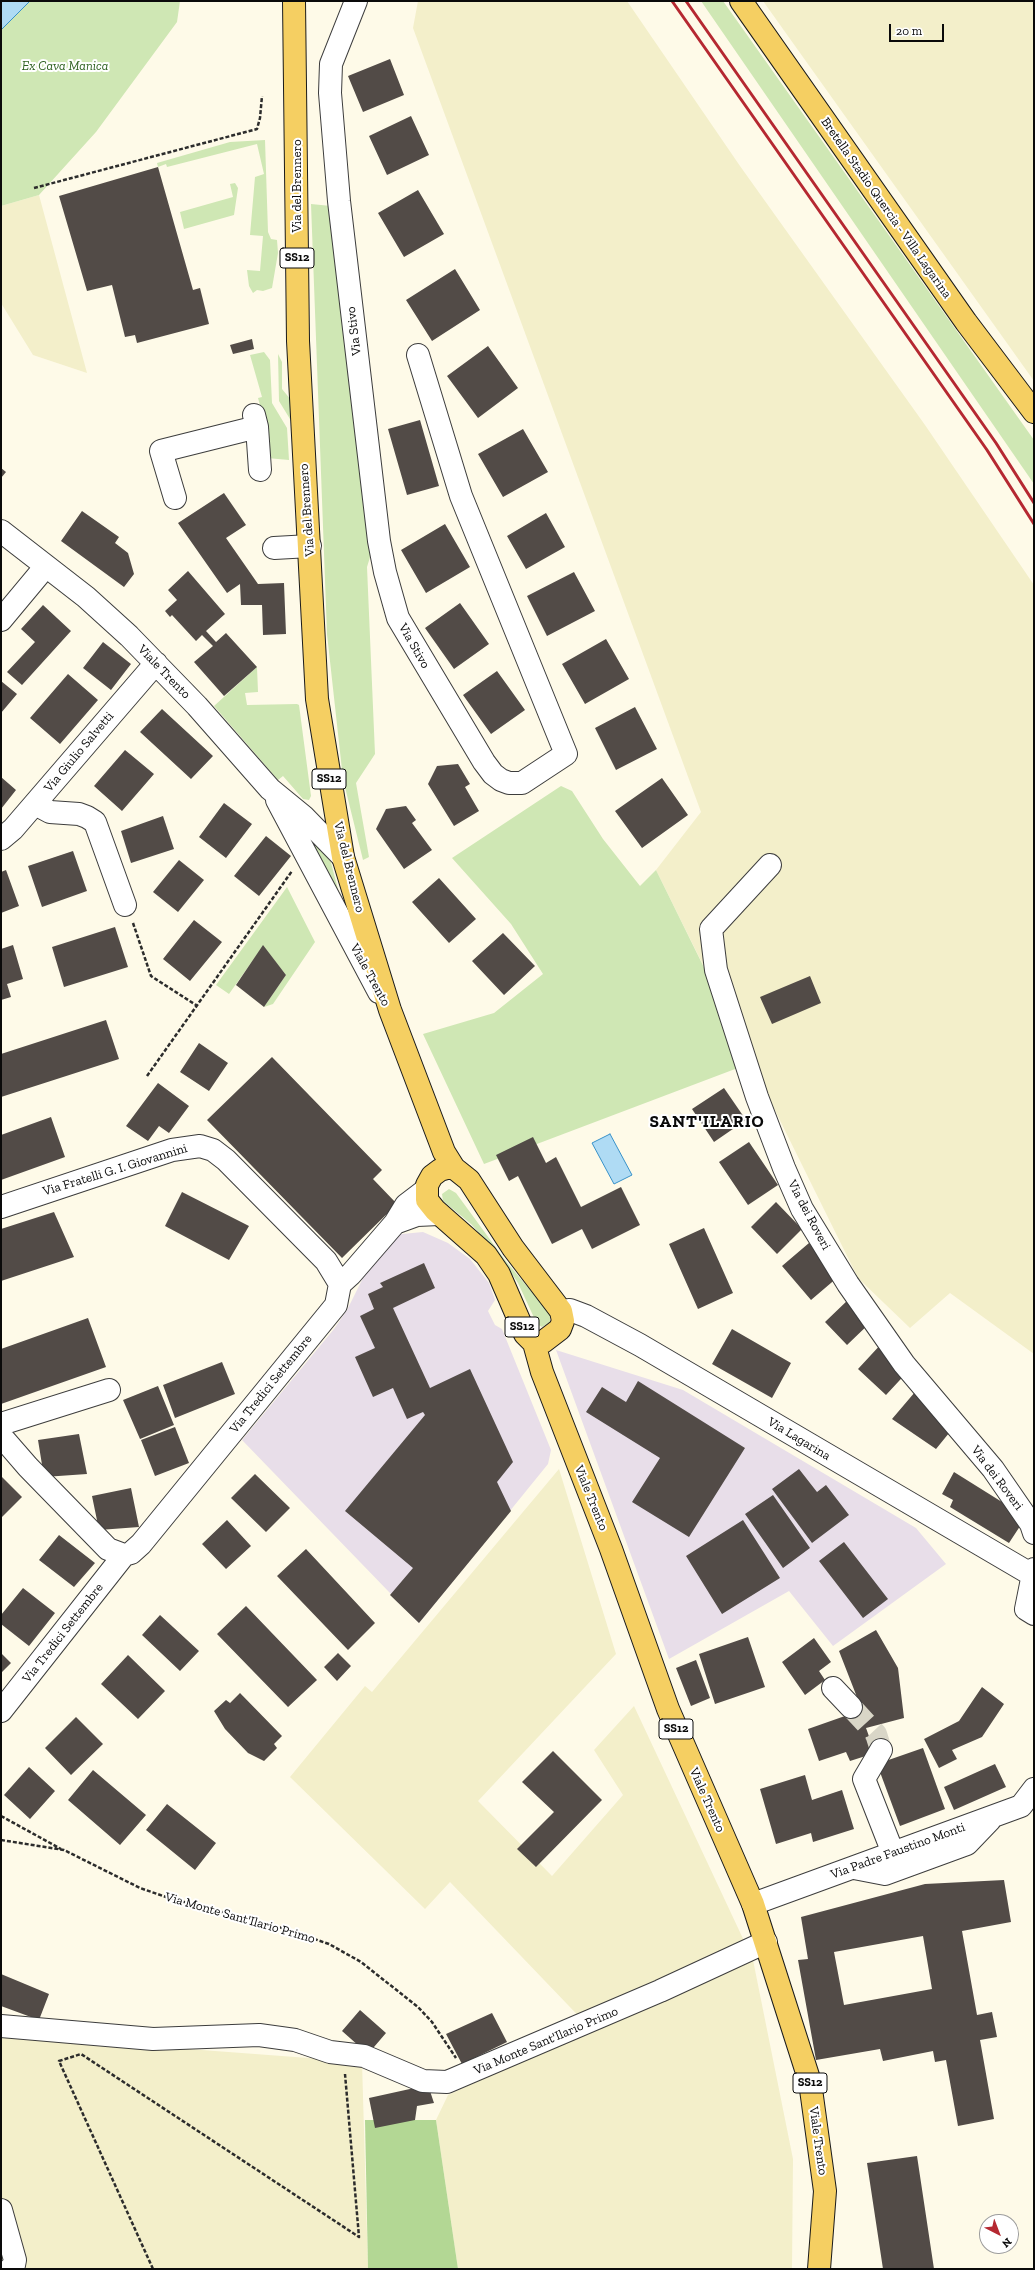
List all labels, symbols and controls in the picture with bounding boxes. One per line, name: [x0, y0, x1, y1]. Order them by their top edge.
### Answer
scale bar: [891, 16, 946, 42]
text: 20 m: [896, 24, 922, 38]
park label: Ex Cava Manica: [22, 58, 108, 74]
street label: Bretella Stadio Quercia - Villa Lagarina: [817, 115, 955, 301]
street label: Via del Brennero: [289, 139, 305, 233]
road number: SS12: [280, 248, 314, 268]
street label: Via Stivo: [343, 306, 365, 356]
street label: Via del Brennero: [296, 463, 318, 557]
street label: Via Stivo: [395, 621, 433, 671]
street label: Viale Trento: [134, 642, 194, 702]
street label: Via Giulio Salvetti: [41, 709, 117, 795]
road number: SS12: [312, 769, 346, 789]
street label: Via del Brennero: [330, 820, 368, 914]
street label: Viale Trento: [346, 941, 394, 1009]
district label: SANT'ILARIO: [649, 1112, 765, 1132]
street label: Via Fratelli G. I. Giovannini: [41, 1141, 189, 1199]
street label: Via dei Roveri: [784, 1177, 834, 1253]
road number: SS12: [505, 1317, 539, 1337]
street label: Via Tredici Settembre: [226, 1332, 316, 1436]
street label: Via Lagarina: [765, 1414, 833, 1464]
street label: Via dei Roveri: [968, 1443, 1026, 1513]
street label: Viale Trento: [571, 1463, 611, 1533]
street label: Via Tredici Settembre: [19, 1580, 107, 1686]
road number: SS12: [659, 1719, 693, 1739]
street label: Viale Trento: [686, 1765, 728, 1835]
street label: Via Padre Faustino Monti: [829, 1819, 967, 1883]
street label: Via Monte Sant'Ilario Primo: [163, 1889, 317, 1947]
street label: Via Monte Sant'Ilario Primo: [471, 2003, 621, 2079]
road number: SS12: [793, 2073, 827, 2093]
street label: Viale Trento: [805, 2106, 831, 2176]
north arrow: [979, 2214, 1019, 2254]
text: N: [999, 2235, 1014, 2250]

